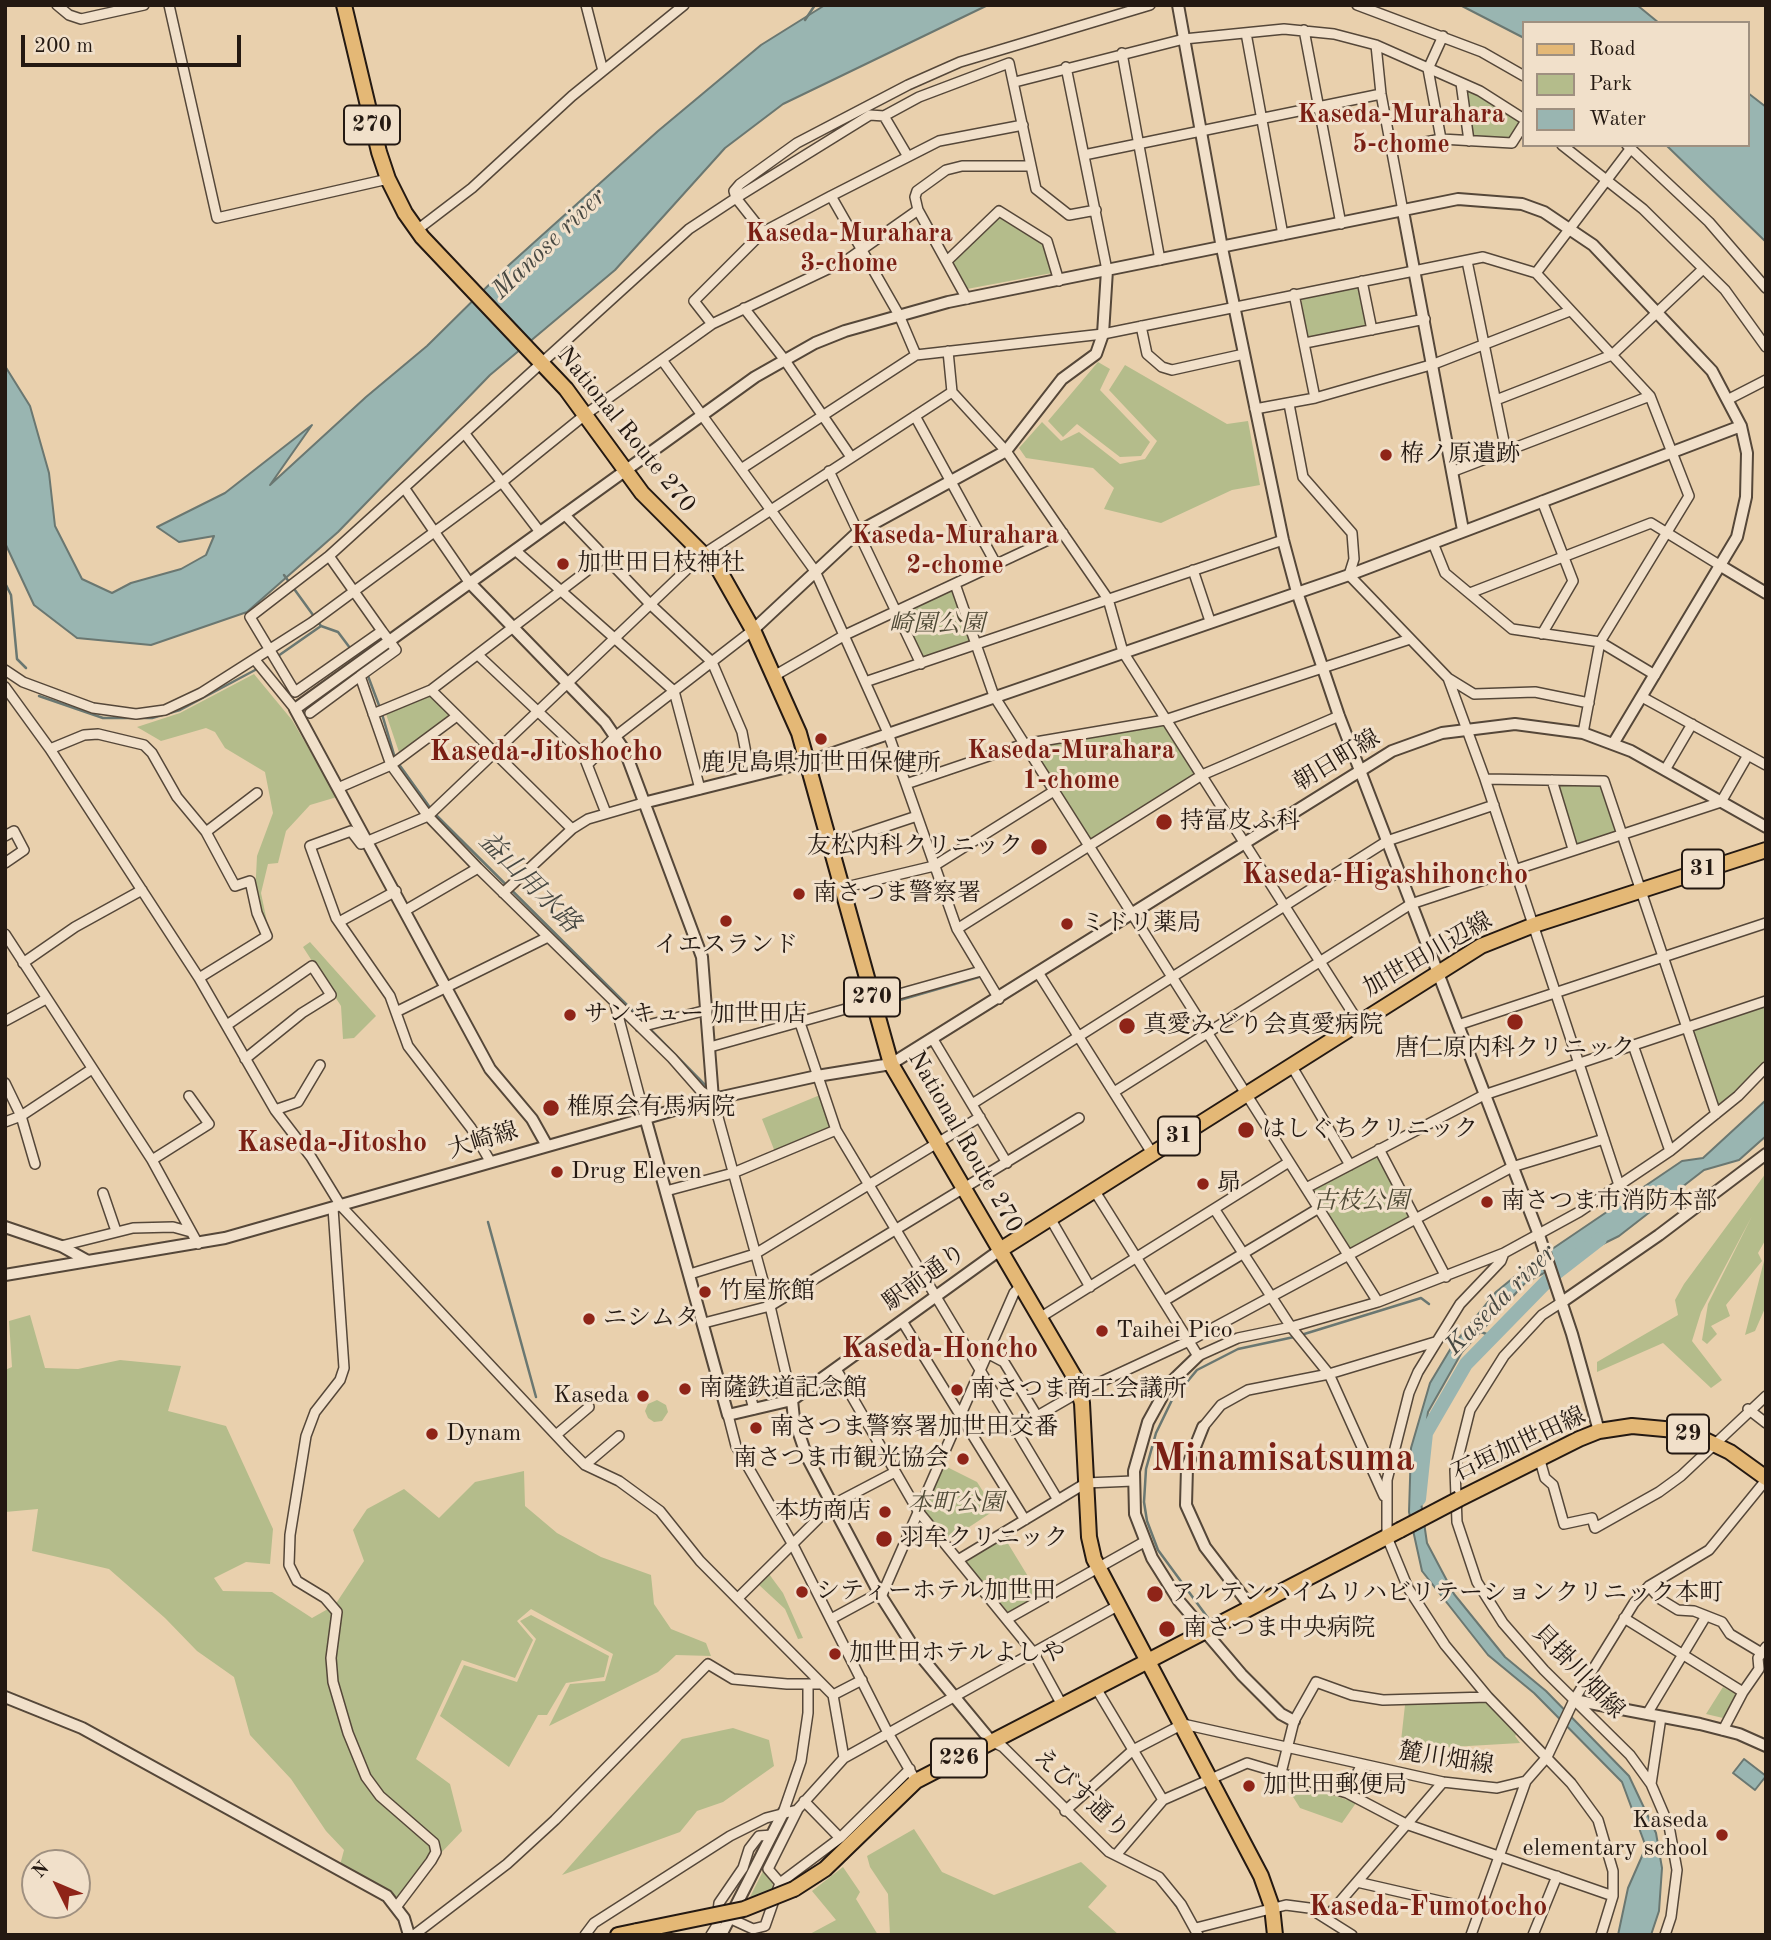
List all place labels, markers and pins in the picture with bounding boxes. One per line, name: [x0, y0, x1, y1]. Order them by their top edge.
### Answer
place label: 栫ノ原遺跡: [1400, 441, 1520, 469]
marker: 栫ノ原遺跡: [1378, 447, 1394, 463]
place label: 加世田日枝神社: [577, 550, 745, 578]
marker: 加世田日枝神社: [555, 556, 571, 572]
marker: 鹿児島県加世田保健所: [813, 731, 829, 747]
place label: 鹿児島県加世田保健所: [701, 750, 941, 778]
place label: 持冨皮ふ科: [1180, 808, 1300, 836]
marker: 持冨皮ふ科: [1154, 812, 1174, 832]
place label: 友松内科クリニック: [807, 833, 1023, 861]
marker: 友松内科クリニック: [1029, 837, 1049, 857]
place label: 南さつま警察署: [813, 880, 981, 908]
marker: 南さつま警察署: [791, 886, 807, 902]
place label: ミドリ薬局: [1081, 910, 1201, 938]
marker: イエスランド: [718, 913, 734, 929]
marker: ミドリ薬局: [1059, 916, 1075, 932]
place label: イエスランド: [654, 932, 798, 960]
place label: サンキュー 加世田店: [584, 1001, 807, 1029]
marker: サンキュー 加世田店: [562, 1007, 578, 1023]
place label: 真愛みどり会真愛病院: [1143, 1012, 1383, 1040]
marker: 唐仁原内科クリニック: [1505, 1012, 1525, 1032]
marker: 真愛みどり会真愛病院: [1117, 1016, 1137, 1036]
place label: 唐仁原内科クリニック: [1395, 1035, 1635, 1063]
place label: 椎原会有馬病院: [567, 1094, 735, 1122]
marker: 椎原会有馬病院: [541, 1098, 561, 1118]
place label: はしぐちクリニック: [1262, 1116, 1478, 1144]
marker: はしぐちクリニック: [1236, 1120, 1256, 1140]
place label: Drug Eleven: [571, 1158, 702, 1186]
marker: Drug Eleven: [549, 1164, 565, 1180]
place label: 昴: [1217, 1170, 1241, 1198]
marker: 昴: [1195, 1176, 1211, 1192]
place label: 南さつま市消防本部: [1501, 1188, 1717, 1216]
marker: 南さつま市消防本部: [1479, 1194, 1495, 1210]
place label: 竹屋旅館: [719, 1278, 815, 1306]
marker: 竹屋旅館: [697, 1284, 713, 1300]
place label: ニシムタ: [603, 1305, 699, 1333]
marker: ニシムタ: [581, 1311, 597, 1327]
place label: Taihei Pico: [1116, 1317, 1233, 1345]
marker: Taihei Pico: [1094, 1323, 1110, 1339]
place label: 南薩鉄道記念館: [699, 1375, 867, 1403]
place label: 南さつま商工会議所: [971, 1376, 1187, 1404]
marker: 南薩鉄道記念館: [677, 1381, 693, 1397]
place label: Kaseda: [553, 1382, 629, 1410]
marker: 南さつま商工会議所: [949, 1382, 965, 1398]
marker: Kaseda: [635, 1388, 651, 1404]
place label: 南さつま警察署加世田交番: [770, 1414, 1058, 1442]
place label: Dynam: [446, 1420, 521, 1448]
marker: 南さつま警察署加世田交番: [748, 1420, 764, 1436]
marker: Dynam: [424, 1426, 440, 1442]
place label: 南さつま市観光協会: [733, 1445, 949, 1473]
marker: 南さつま市観光協会: [955, 1451, 971, 1467]
place label: 本坊商店: [775, 1498, 871, 1526]
marker: 本坊商店: [877, 1504, 893, 1520]
place label: 羽牟クリニック: [900, 1525, 1068, 1553]
marker: 羽牟クリニック: [874, 1529, 894, 1549]
place label: シティーホテル加世田: [816, 1578, 1056, 1606]
place label: アルテンハイムリハビリテーションクリニック本町: [1171, 1580, 1723, 1608]
marker: シティーホテル加世田: [794, 1584, 810, 1600]
marker: アルテンハイムリハビリテーションクリニック本町: [1145, 1584, 1165, 1604]
place label: 南さつま中央病院: [1183, 1615, 1375, 1643]
marker: 南さつま中央病院: [1157, 1619, 1177, 1639]
place label: 加世田ホテルよしや: [849, 1640, 1065, 1668]
marker: 加世田ホテルよしや: [827, 1646, 843, 1662]
place label: 加世田郵便局: [1263, 1772, 1407, 1800]
marker: 加世田郵便局: [1241, 1778, 1257, 1794]
place label: Kaseda elementary school: [1523, 1807, 1708, 1863]
marker: Kaseda elementary school: [1714, 1827, 1730, 1843]

